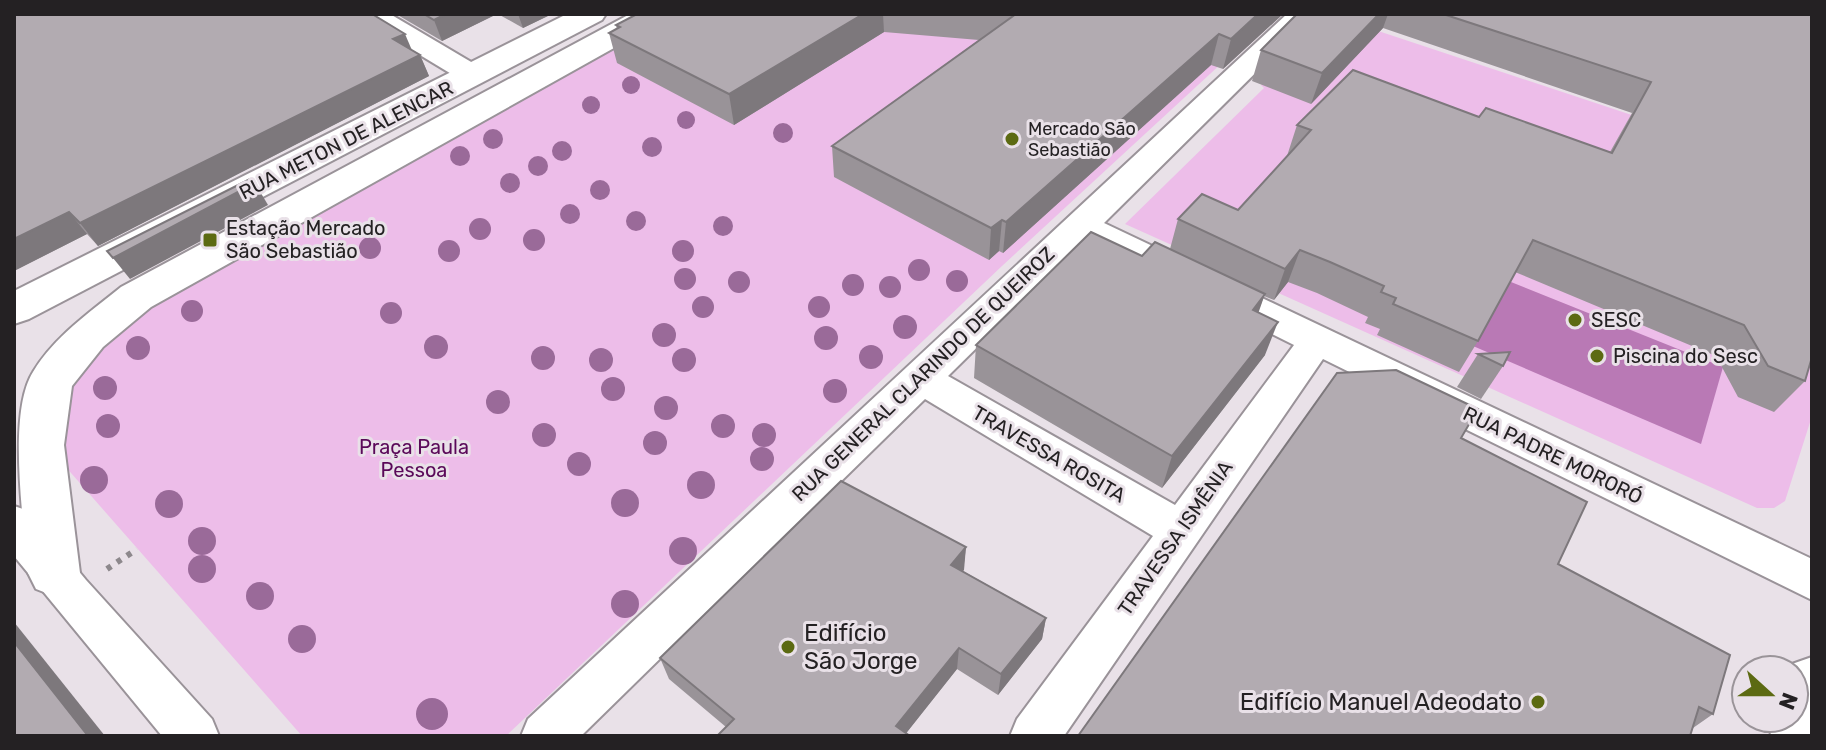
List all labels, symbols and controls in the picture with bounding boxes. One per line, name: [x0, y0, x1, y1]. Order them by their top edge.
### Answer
street label: RUA METON DE ALENCAR: [235, 76, 457, 204]
place label: Mercado São Sebastião: [1028, 118, 1136, 161]
marker: Mercado São Sebastião: [1003, 130, 1021, 148]
place label: Estação Mercado São Sebastião: [226, 216, 386, 263]
marker: Estação Mercado São Sebastião: [201, 231, 219, 249]
street label: RUA GENERAL CLARINDO DE QUEIROZ: [787, 242, 1059, 506]
place label: SESC: [1591, 308, 1641, 332]
marker: SESC: [1566, 311, 1584, 329]
place label: Piscina do Sesc: [1613, 344, 1758, 368]
marker: Piscina do Sesc: [1588, 347, 1606, 365]
street label: TRAVESSA ROSITA: [968, 400, 1130, 508]
street label: RUA PADRE MORORÓ: [1459, 401, 1647, 509]
park label: Praça Paula Pessoa: [359, 435, 469, 482]
street label: TRAVESSA ISMÊNIA: [1113, 456, 1237, 620]
place label: Edifício São Jorge: [804, 619, 917, 675]
marker: Edifício São Jorge: [779, 638, 797, 656]
north arrow: [1730, 654, 1810, 734]
place label: Edifício Manuel Adeodato: [1240, 688, 1522, 716]
text: N: [1773, 689, 1804, 713]
marker: Edifício Manuel Adeodato: [1529, 693, 1547, 711]

